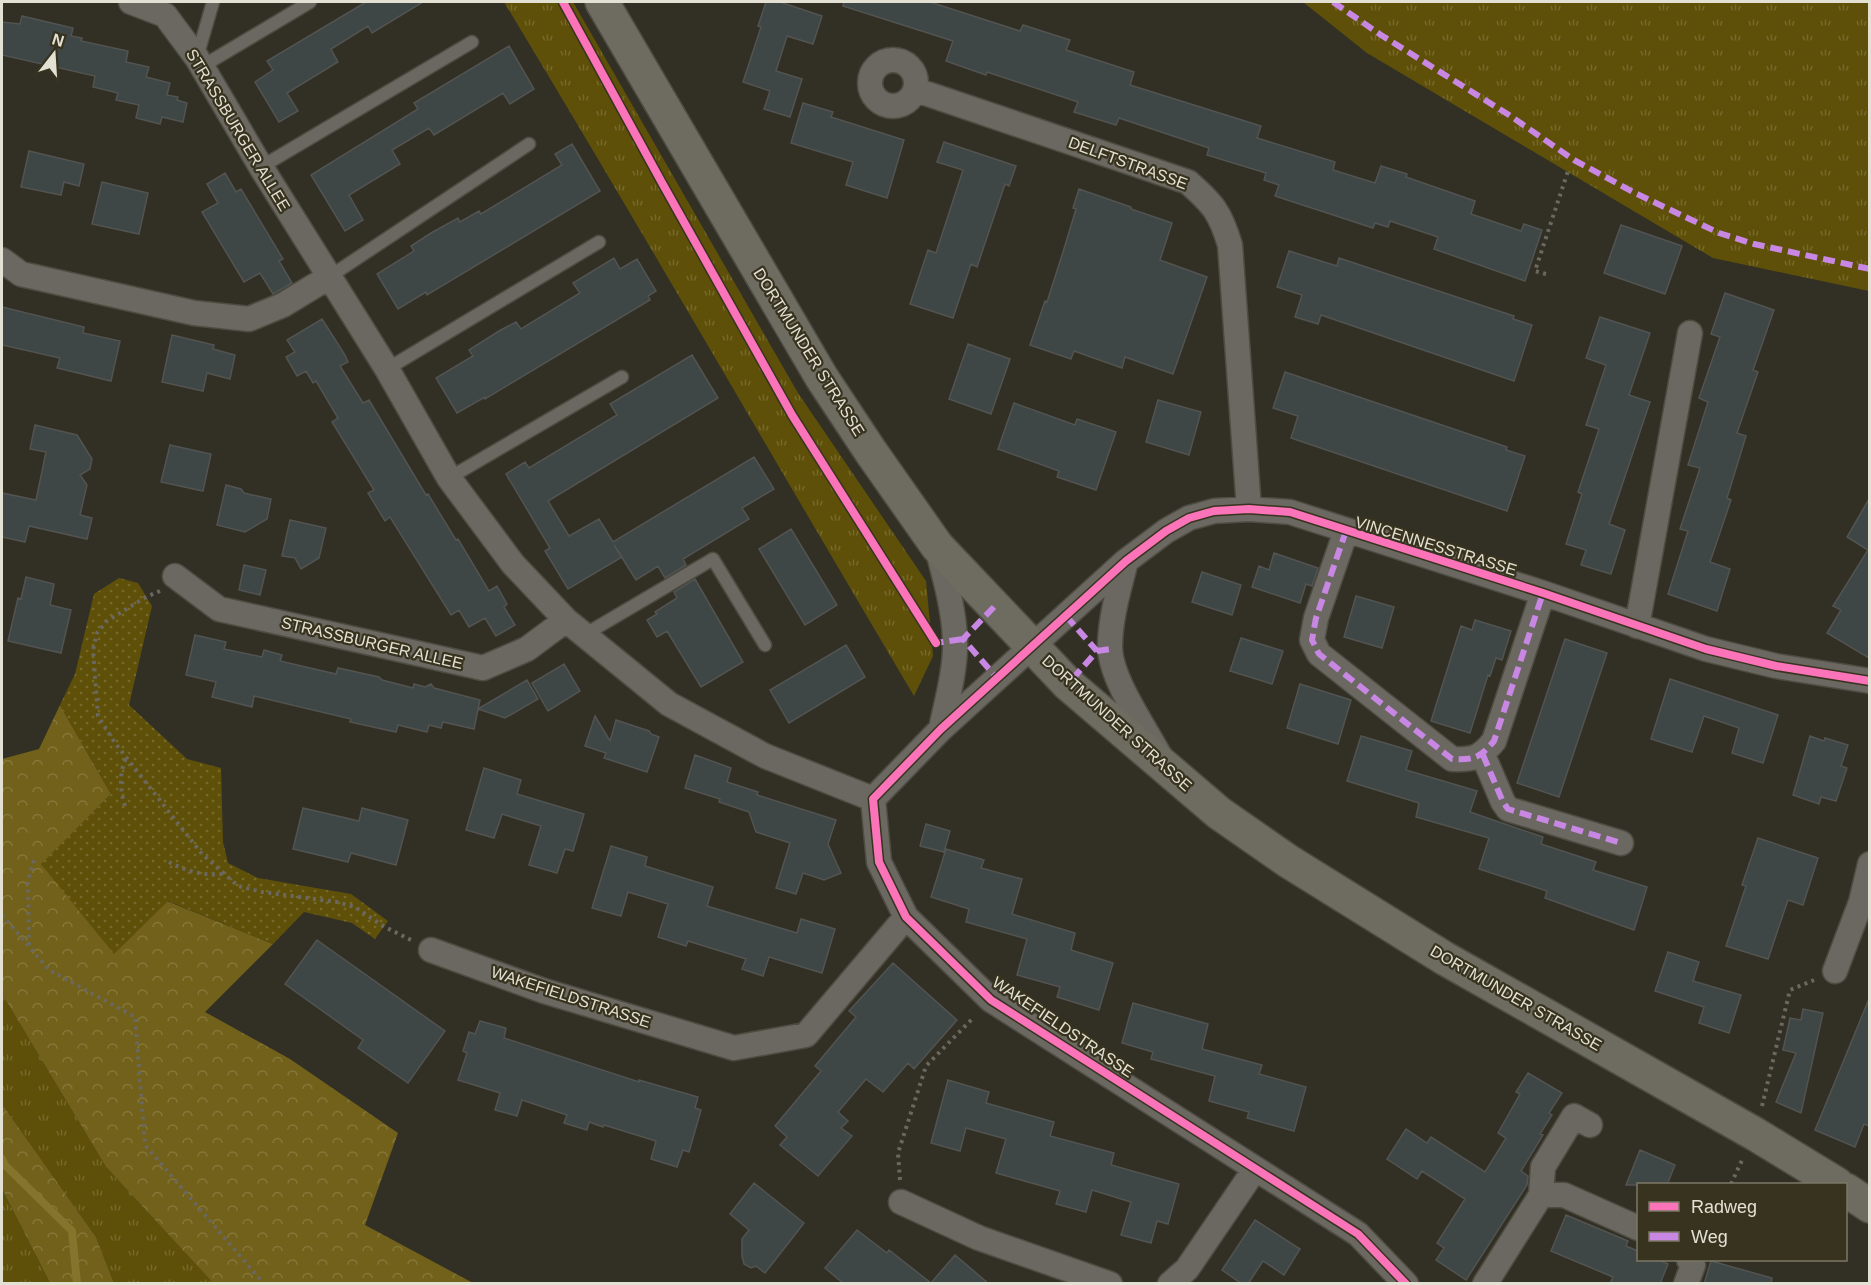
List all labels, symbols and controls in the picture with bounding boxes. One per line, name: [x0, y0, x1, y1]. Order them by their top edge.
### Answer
north arrow: [24, 24, 84, 84]
text: N: [50, 30, 66, 50]
street label: STRASSBURGER ALLEE: [183, 46, 293, 214]
street label: DELFTSTRASSE: [1066, 134, 1190, 192]
street label: DORTMUNDER STRASSE: [750, 265, 868, 439]
street label: VINCENNESSTRASSE: [1353, 513, 1519, 579]
street label: STRASSBURGER ALLEE: [280, 614, 464, 672]
street label: DORTMUNDER STRASSE: [1039, 652, 1195, 794]
street label: DORTMUNDER STRASSE: [1428, 942, 1604, 1054]
street label: WAKEFIELDSTRASSE: [489, 963, 653, 1031]
street label: WAKEFIELDSTRASSE: [989, 973, 1137, 1081]
legend: [1637, 1183, 1847, 1261]
text: Radweg: [1691, 1197, 1757, 1217]
text: Weg: [1691, 1227, 1728, 1247]

